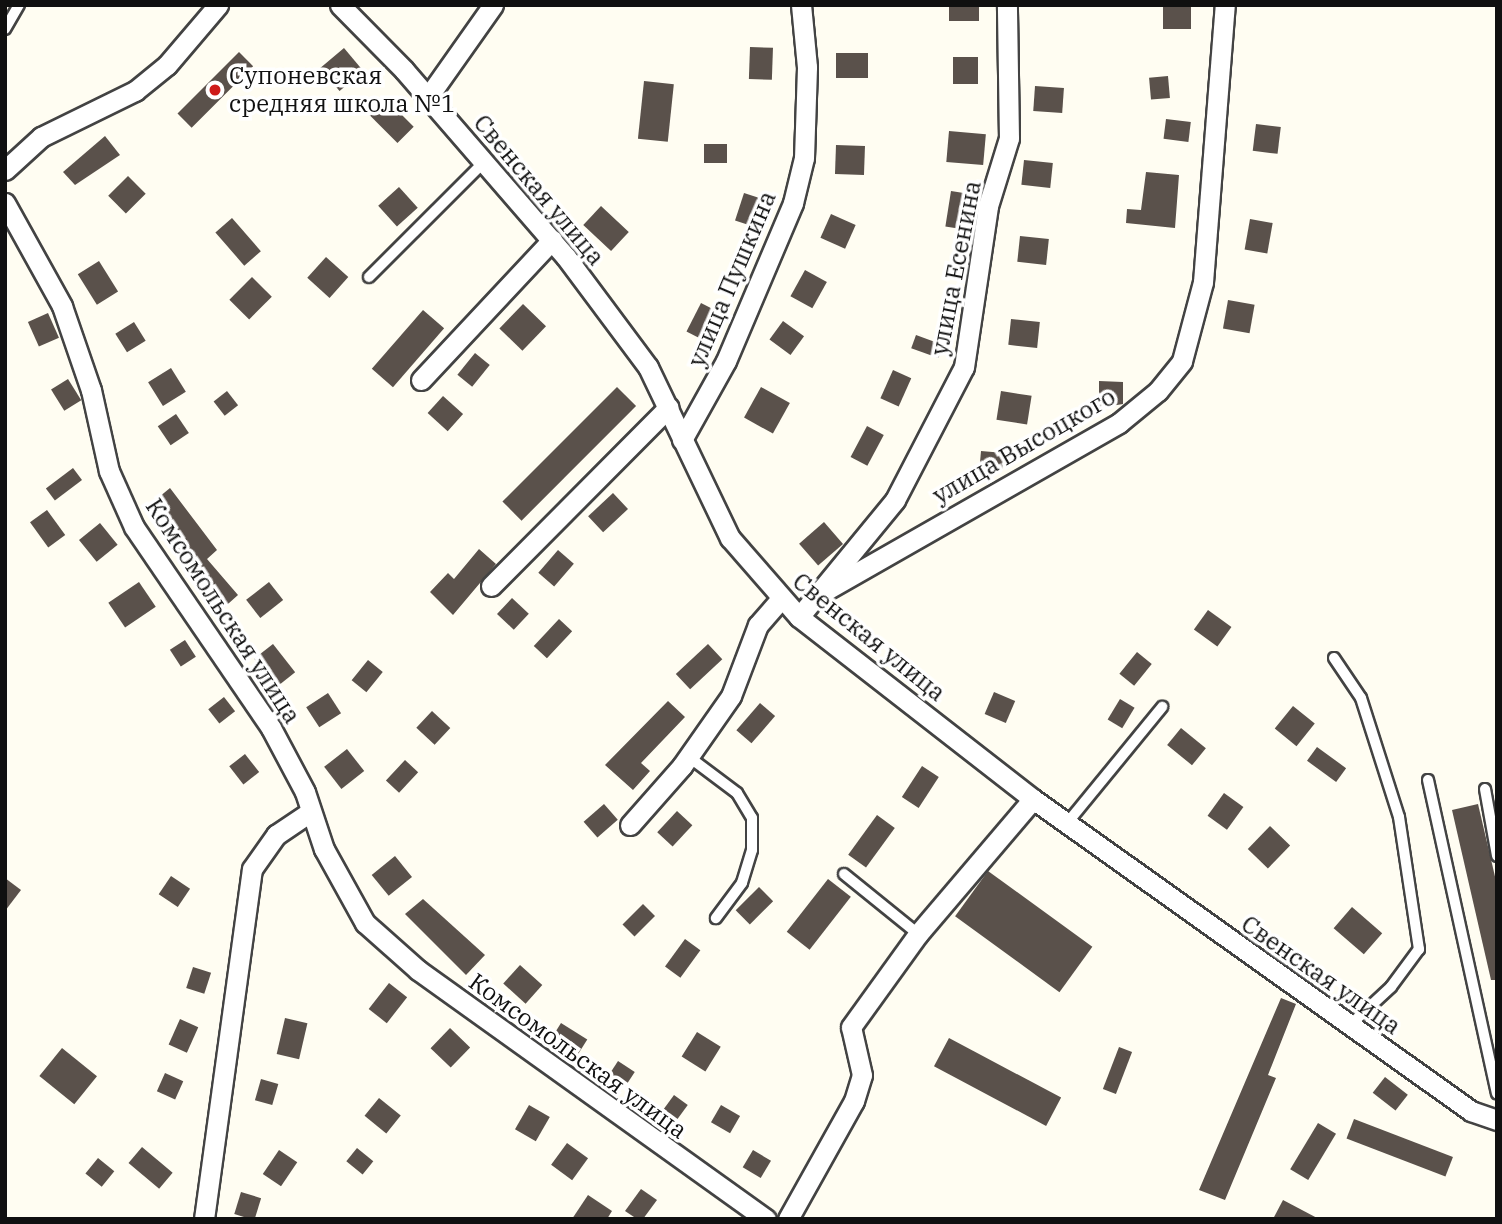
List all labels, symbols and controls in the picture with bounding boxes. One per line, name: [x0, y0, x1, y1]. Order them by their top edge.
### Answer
place label: Супоневская средняя школа №1: [229, 62, 455, 118]
marker: Супоневская средняя школа №1: [207, 82, 223, 98]
street label: Свенская улица: [468, 109, 610, 271]
street label: улица Есенина: [925, 178, 987, 358]
street label: улица Пушкина: [682, 187, 782, 371]
street label: улица Высоцкого: [928, 382, 1120, 510]
street label: Комсомольская улица: [140, 493, 306, 729]
street label: Свенская улица: [787, 567, 951, 707]
street label: Свенская улица: [1236, 909, 1406, 1041]
street label: Комсомольская улица: [463, 967, 693, 1145]

